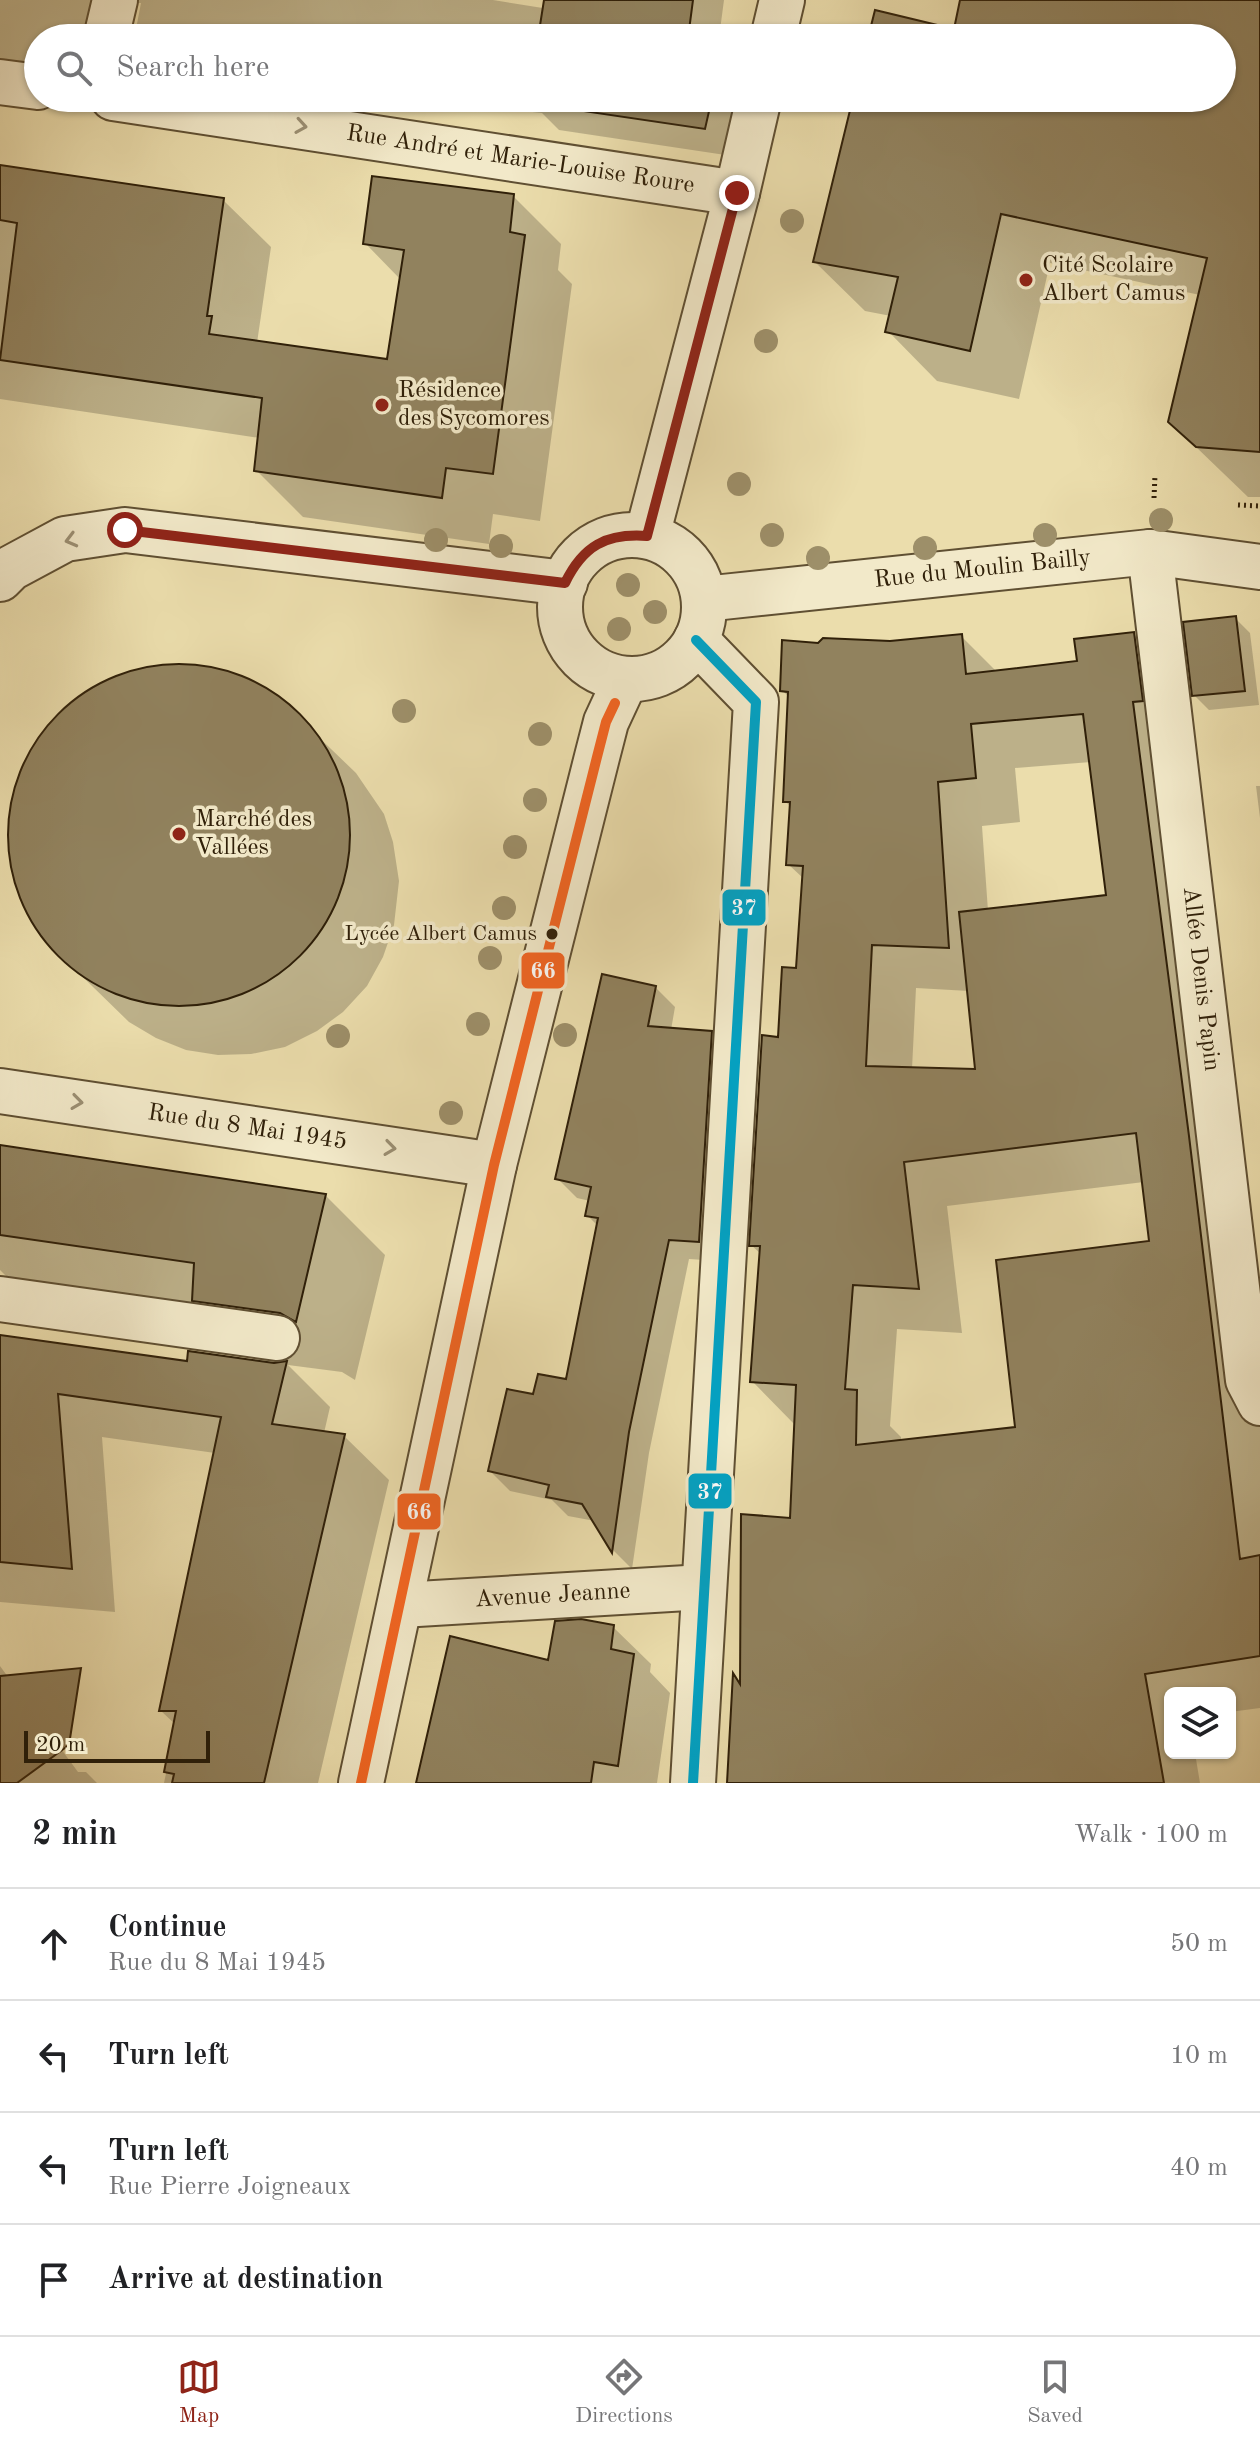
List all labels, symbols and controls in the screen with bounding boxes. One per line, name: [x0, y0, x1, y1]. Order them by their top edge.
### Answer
search box: [24, 24, 1236, 112]
icon: search: [52, 46, 96, 90]
text: Search here: [116, 53, 270, 83]
one-way arrow: [294, 117, 307, 134]
street label: Rue André et Marie-Louise Roure: [344, 122, 696, 198]
route end: [719, 175, 755, 211]
place label: Cité Scolaire Albert Camus: [1042, 254, 1185, 306]
marker: Cité Scolaire Albert Camus: [1017, 271, 1035, 289]
place label: Résidence des Sycomores: [398, 379, 550, 431]
marker: Résidence des Sycomores: [373, 396, 391, 414]
route start: [107, 512, 143, 548]
one-way arrow: [65, 530, 78, 547]
street label: Rue du Moulin Bailly: [873, 546, 1092, 593]
place label: Marché des Vallées: [195, 808, 312, 860]
marker: Marché des Vallées: [170, 825, 188, 843]
street label: Allée Denis Papin: [1178, 885, 1223, 1073]
line badge: 37: [721, 888, 767, 927]
text: 37: [731, 898, 757, 920]
place label: Lycée Albert Camus: [344, 923, 537, 945]
marker: Lycée Albert Camus: [544, 926, 560, 942]
line badge: 66: [520, 951, 566, 990]
text: 66: [530, 961, 556, 983]
one-way arrow: [70, 1093, 84, 1110]
street label: Rue du 8 Mai 1945: [146, 1101, 349, 1155]
one-way arrow: [383, 1139, 397, 1156]
line badge: 37: [687, 1472, 733, 1510]
text: 37: [697, 1482, 723, 1504]
line badge: 66: [396, 1492, 442, 1531]
text: 66: [406, 1502, 432, 1524]
street label: Avenue Jeanne: [474, 1579, 631, 1613]
map controls: [1164, 1687, 1236, 1759]
button: layers: [1164, 1687, 1236, 1759]
scale bar: [24, 1727, 210, 1763]
text: 20 m: [36, 1734, 85, 1756]
text: 2 min: [32, 1818, 117, 1852]
text: Walk · 100 m: [1074, 1822, 1228, 1848]
text: Continue: [108, 1913, 227, 1943]
icon: ahead: [32, 1922, 76, 1966]
text: 50 m: [1170, 1931, 1228, 1957]
text: Rue du 8 Mai 1945: [108, 1950, 326, 1976]
icon: left: [32, 2034, 76, 2078]
text: Turn left: [108, 2041, 229, 2071]
text: 10 m: [1170, 2043, 1228, 2069]
text: Turn left: [108, 2137, 229, 2167]
icon: left: [32, 2146, 76, 2190]
text: 40 m: [1170, 2155, 1228, 2181]
text: Rue Pierre Joigneaux: [108, 2174, 351, 2200]
icon: arrive: [32, 2258, 76, 2302]
text: Arrive at destination: [108, 2265, 383, 2295]
tab: Map: [177, 2355, 221, 2430]
tab: Directions: [575, 2355, 673, 2430]
tab: Saved: [1027, 2355, 1083, 2430]

